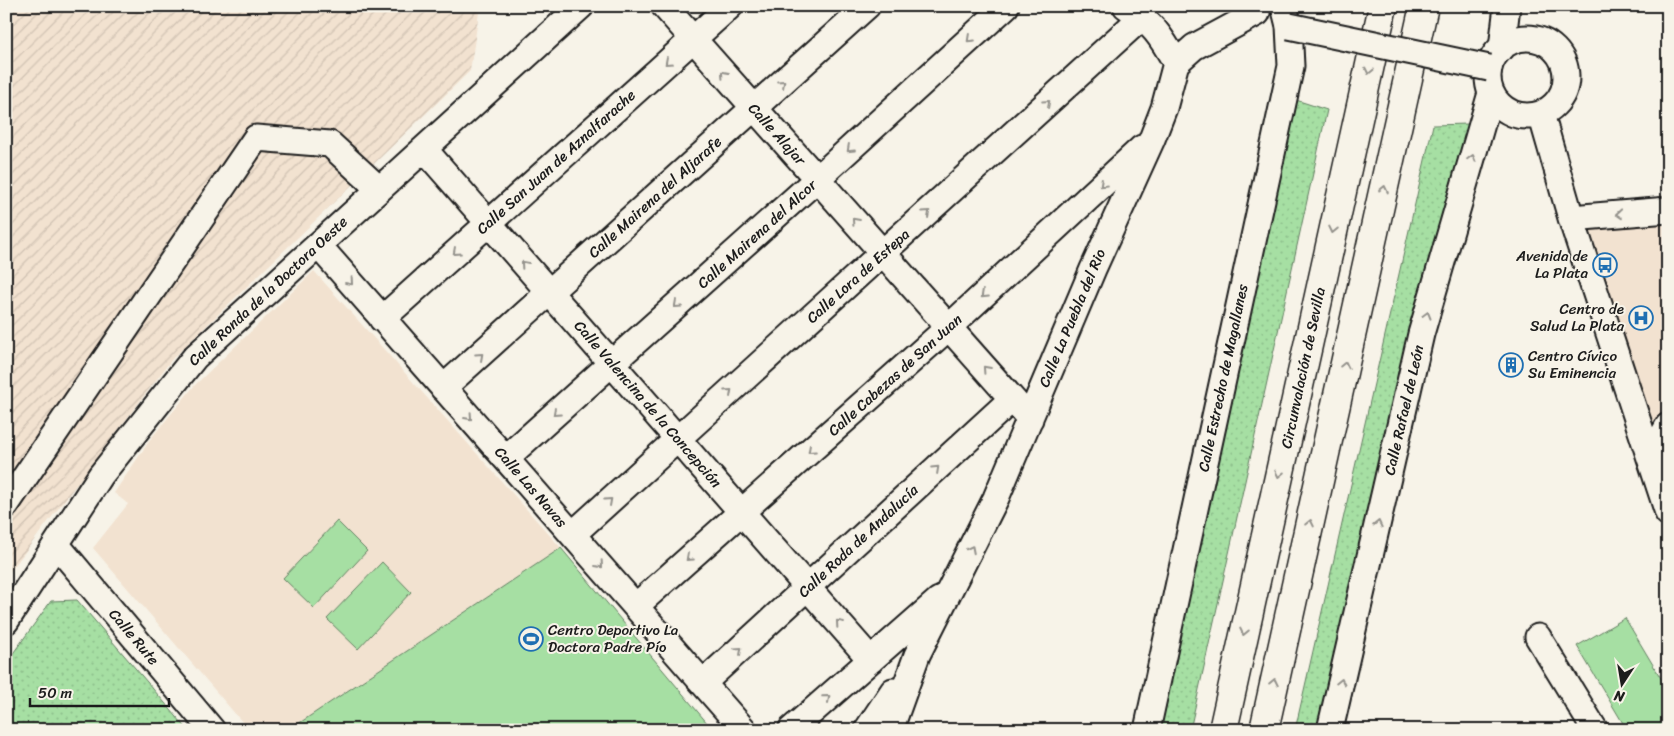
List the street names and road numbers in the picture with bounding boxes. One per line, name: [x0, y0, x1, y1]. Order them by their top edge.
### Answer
street label: Calle San Juan de Aznalfarache: [470, 83, 642, 241]
street label: Calle Alajar: [741, 97, 813, 172]
street label: Calle Mairena del Aljarafe: [582, 129, 728, 265]
street label: Calle Mairena del Alcor: [691, 172, 824, 295]
street label: Calle Ronda de la Doctora Oeste: [182, 209, 354, 372]
street label: Calle Lora de Estepa: [800, 222, 916, 330]
street label: Calle La Puebla del Rio: [1031, 244, 1113, 391]
street label: Calle Estrecho de Magallanes: [1190, 282, 1256, 474]
street label: Circunvalación de Sevilla: [1273, 285, 1333, 451]
street label: Calle Cabezas de San Juan: [822, 307, 968, 443]
street label: Calle Valencina de la Concepción: [568, 314, 728, 494]
street label: Calle Rafael de León: [1376, 342, 1432, 478]
street label: Calle Las Navas: [488, 440, 574, 534]
street label: Calle Roda de Andalucía: [792, 478, 925, 604]
street label: Calle Rute: [102, 603, 166, 672]

